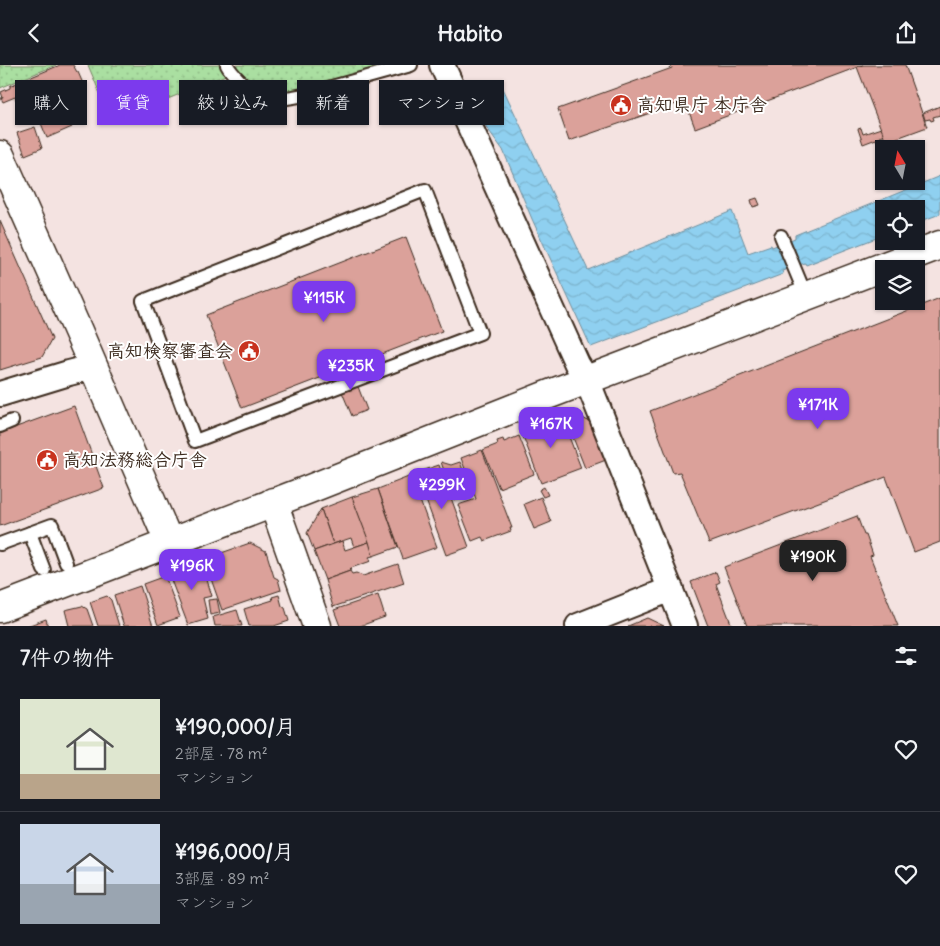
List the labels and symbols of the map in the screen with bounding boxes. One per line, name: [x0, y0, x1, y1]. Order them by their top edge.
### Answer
public building icon: 高知県庁 本庁舎: [609, 93, 633, 117]
place label: 高知県庁 本庁舎: [637, 93, 767, 116]
north arrow: [875, 140, 925, 190]
pin: ¥115K: [289, 281, 359, 323]
place label: 高知検察審査会: [107, 339, 233, 362]
public building icon: 高知検察審査会: [237, 339, 261, 363]
pin: ¥235K: [316, 349, 386, 391]
pin: ¥171K: [783, 387, 853, 430]
pin: ¥167K: [516, 407, 586, 449]
public building icon: 高知法務総合庁舎: [35, 448, 59, 472]
place label: 高知法務総合庁舎: [63, 448, 207, 471]
pin: ¥299K: [407, 467, 477, 510]
pin: ¥190K: [778, 539, 848, 582]
pin: ¥196K: [157, 549, 227, 591]

